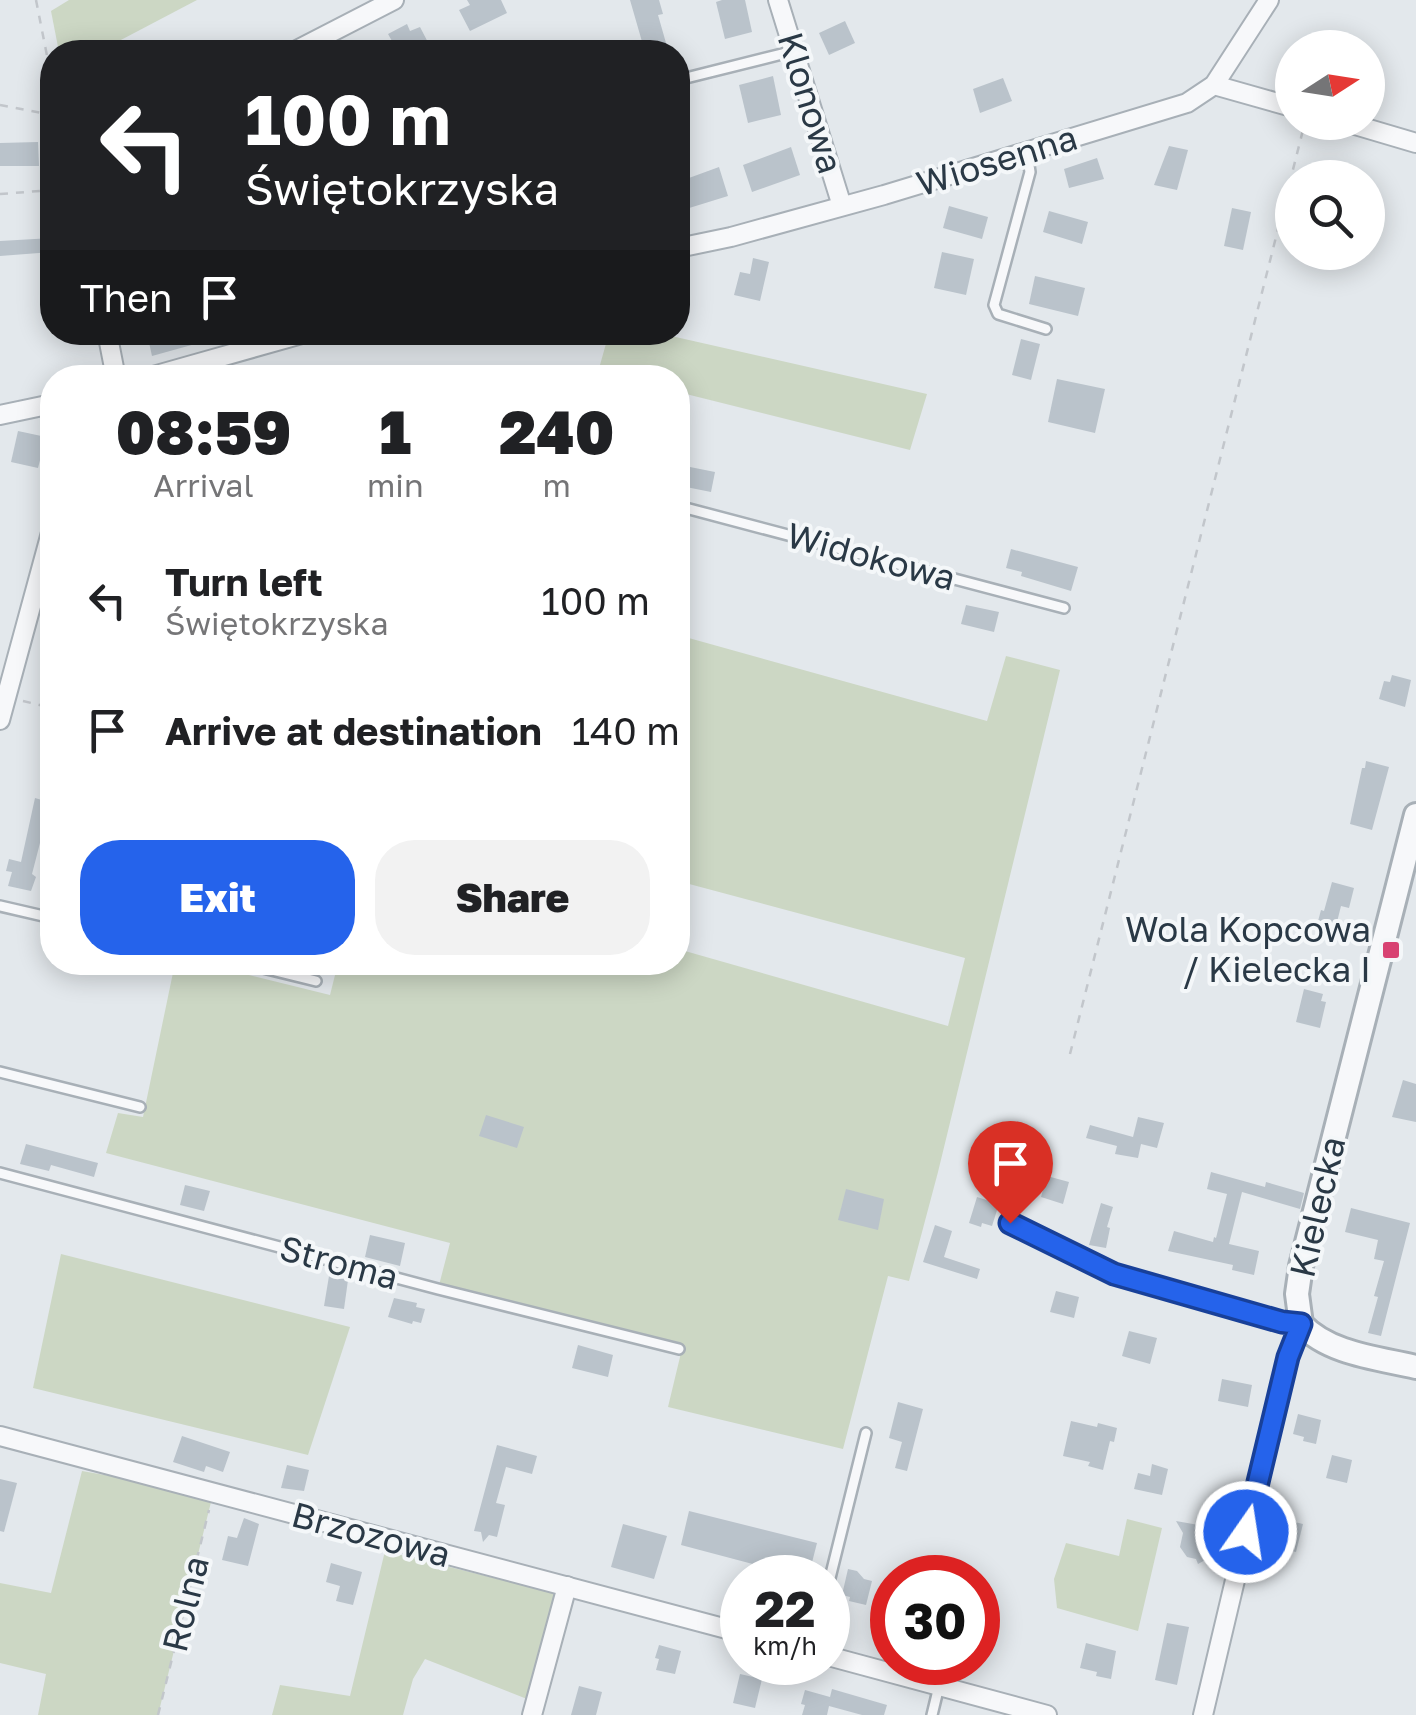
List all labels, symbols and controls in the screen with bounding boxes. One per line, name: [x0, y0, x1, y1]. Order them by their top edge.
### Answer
street label: Klonowa: [770, 27, 852, 178]
north arrow: [1275, 30, 1385, 140]
map controls: [1275, 30, 1385, 270]
text: 100 m: [245, 76, 451, 160]
icon: left: [80, 80, 210, 210]
street label: Wiosenna: [911, 116, 1082, 204]
button: search: [1275, 160, 1385, 270]
text: Świętokrzyska: [245, 161, 559, 215]
icon: arrive: [192, 270, 247, 325]
text: Then: [80, 275, 172, 320]
text: 08:59: [116, 395, 291, 467]
text: 1: [379, 395, 411, 467]
text: 240: [499, 395, 614, 467]
text: Arrival: [153, 466, 254, 504]
text: min: [367, 466, 424, 504]
text: m: [543, 466, 571, 504]
street label: Widokowa: [782, 513, 960, 599]
text: Turn left: [165, 559, 323, 604]
icon: left: [80, 573, 135, 628]
text: 100 m: [541, 578, 650, 623]
text: Świętokrzyska: [165, 604, 388, 642]
icon: arrive: [80, 703, 135, 758]
text: Arrive at destination: [165, 708, 542, 753]
text: 140 m: [572, 708, 680, 753]
button: Exit: [80, 840, 355, 955]
button: Share: [375, 840, 650, 955]
place label: Wola Kopcowa / Kielecka I: [1125, 908, 1371, 990]
marker: Wola Kopcowa / Kielecka I: [1380, 939, 1402, 961]
pin: [968, 1121, 1053, 1224]
street label: Kielecka: [1280, 1132, 1354, 1281]
icon: arrive: [983, 1136, 1038, 1191]
street label: Stroma: [275, 1226, 403, 1298]
position arrow: [1194, 1480, 1298, 1584]
street label: Brzozowa: [287, 1493, 455, 1575]
street label: Rolna: [153, 1552, 217, 1656]
speed limit sign: 30: [870, 1555, 1000, 1685]
text: 22: [754, 1578, 815, 1638]
text: km/h: [753, 1630, 817, 1661]

